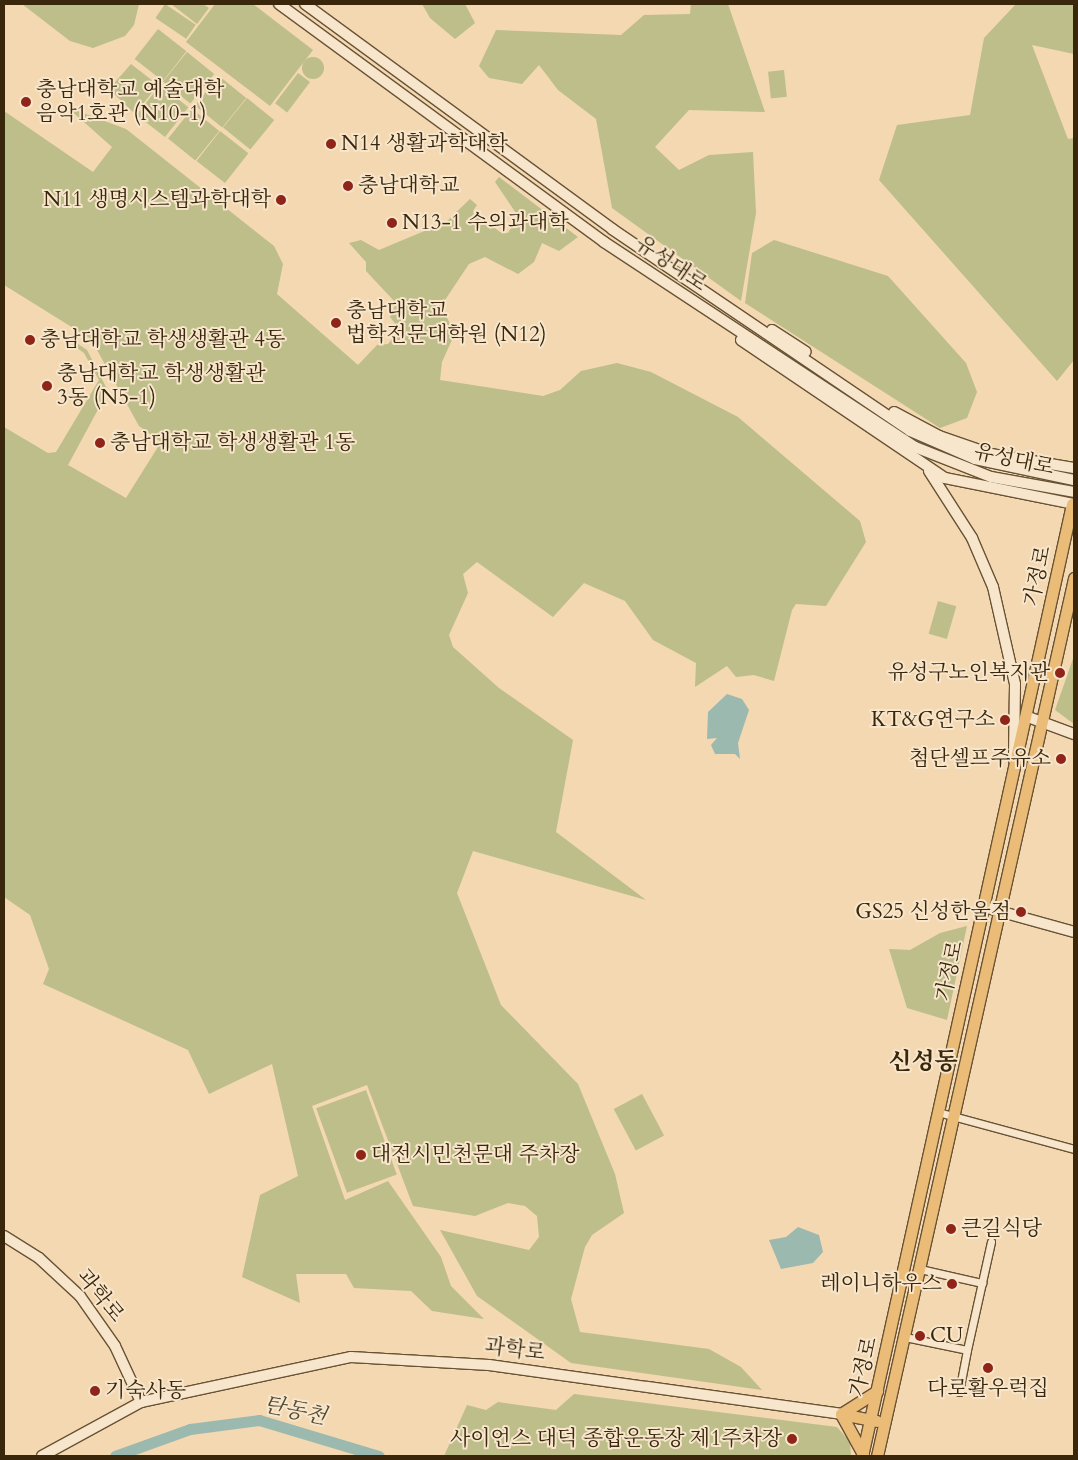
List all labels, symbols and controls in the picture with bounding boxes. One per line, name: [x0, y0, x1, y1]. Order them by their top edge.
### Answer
place label: 충남대학교 예술대학 음악1호관 (N10-1): [36, 77, 224, 127]
marker: 충남대학교 예술대학 음악1호관 (N10-1): [20, 96, 32, 108]
place label: N14 생활과학대학: [341, 131, 508, 157]
marker: N14 생활과학대학: [325, 138, 337, 150]
place label: 충남대학교: [358, 173, 459, 199]
marker: 충남대학교: [342, 180, 354, 192]
place label: N11 생명시스템과학대학: [43, 187, 271, 213]
marker: N11 생명시스템과학대학: [275, 194, 287, 206]
place label: N13-1 수의과대학: [402, 210, 569, 236]
marker: N13-1 수의과대학: [386, 217, 398, 229]
street label: 유성대로: [630, 231, 712, 297]
place label: 충남대학교 법학전문대학원 (N12): [346, 298, 546, 348]
marker: 충남대학교 법학전문대학원 (N12): [330, 317, 342, 329]
place label: 충남대학교 학생생활관 4동: [40, 327, 285, 353]
marker: 충남대학교 학생생활관 4동: [24, 334, 36, 346]
place label: 충남대학교 학생생활관 3동 (N5-1): [57, 361, 265, 411]
marker: 충남대학교 학생생활관 3동 (N5-1): [41, 380, 53, 392]
place label: 충남대학교 학생생활관 1동: [110, 430, 355, 456]
marker: 충남대학교 학생생활관 1동: [94, 437, 106, 449]
street label: 유성대로: [972, 439, 1056, 481]
street label: 가정로: [1019, 544, 1057, 608]
place label: 유성구노인복지관: [888, 660, 1050, 686]
marker: 유성구노인복지관: [1054, 667, 1066, 679]
place label: KT&G연구소: [871, 707, 995, 733]
marker: KT&G연구소: [999, 714, 1011, 726]
place label: 첨단셀프주유소: [909, 746, 1051, 772]
marker: 첨단셀프주유소: [1055, 753, 1067, 765]
place label: GS25 신성한울점: [855, 899, 1011, 925]
marker: GS25 신성한울점: [1015, 906, 1027, 918]
street label: 가정로: [931, 939, 969, 1003]
district label: 신성동: [888, 1048, 958, 1076]
place label: 대전시민천문대 주차장: [371, 1142, 579, 1168]
marker: 대전시민천문대 주차장: [355, 1149, 367, 1161]
place label: 큰길식당: [961, 1216, 1042, 1242]
marker: 큰길식당: [945, 1223, 957, 1235]
street label: 과학로: [71, 1264, 129, 1328]
place label: 레이니하우스: [820, 1271, 942, 1297]
marker: 레이니하우스: [946, 1278, 958, 1290]
place label: CU: [930, 1323, 963, 1349]
marker: CU: [914, 1330, 926, 1342]
street label: 과학로: [483, 1334, 547, 1366]
street label: 가정로: [845, 1335, 883, 1399]
marker: 다로활우럭집: [982, 1362, 994, 1374]
place label: 다로활우럭집: [927, 1376, 1049, 1402]
place label: 기숙사동: [105, 1378, 186, 1404]
marker: 기숙사동: [89, 1385, 101, 1397]
water label: 탄동천: [261, 1391, 329, 1431]
place label: 사이언스 대덕 종합운동장 제1주차장: [450, 1426, 782, 1452]
marker: 사이언스 대덕 종합운동장 제1주차장: [786, 1433, 798, 1445]

